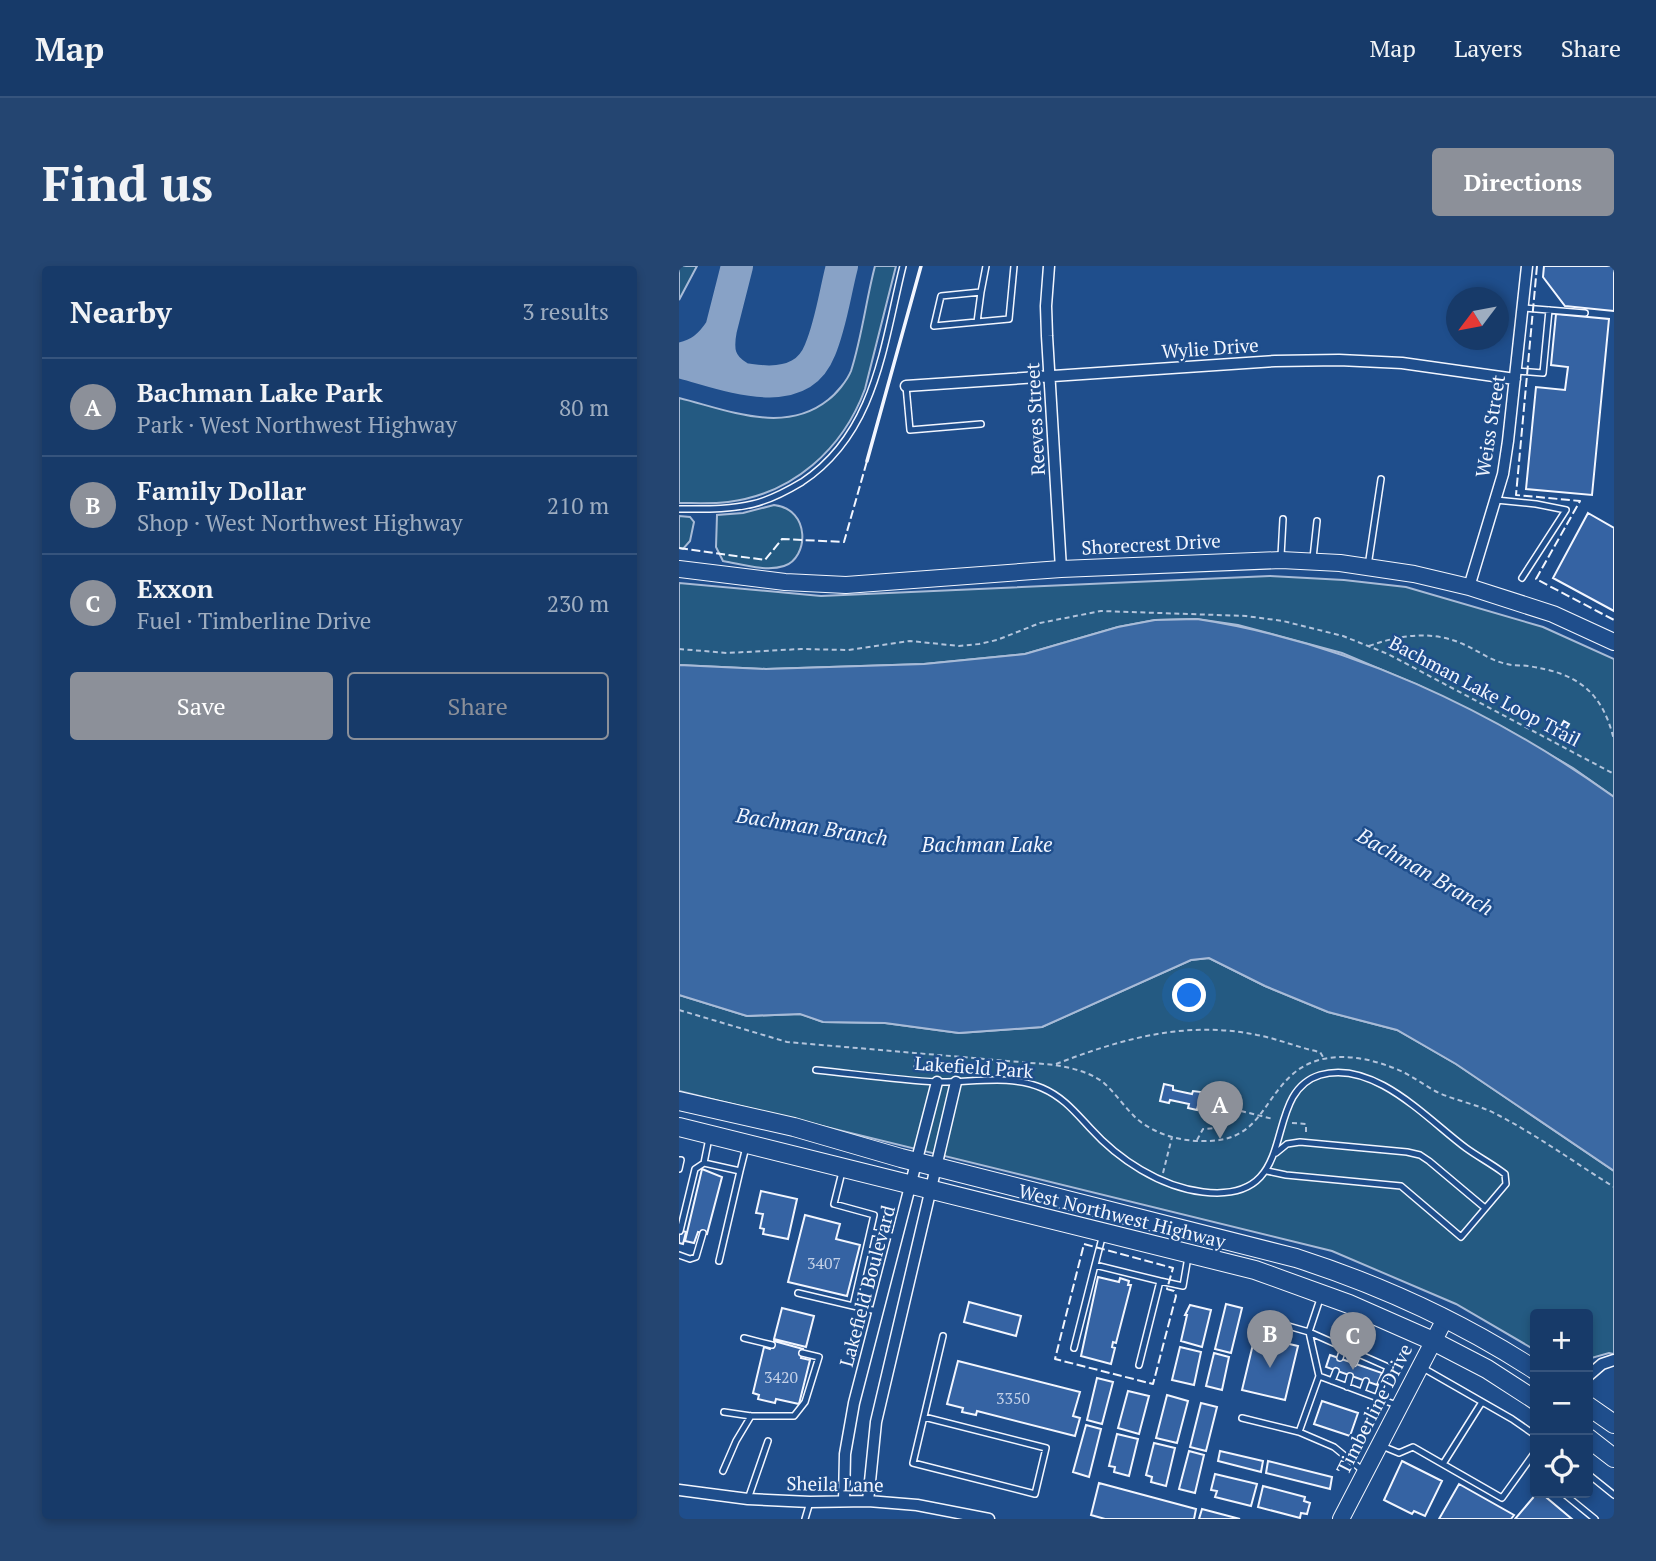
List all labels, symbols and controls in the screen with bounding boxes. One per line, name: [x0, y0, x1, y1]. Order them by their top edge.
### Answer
text: Map: [35, 27, 104, 70]
text: Map: [1369, 32, 1416, 64]
text: Layers: [1454, 32, 1523, 64]
text: Share: [1561, 32, 1621, 64]
button: Directions: [1432, 148, 1614, 216]
text: Find us: [42, 150, 213, 215]
north arrow: [1446, 287, 1509, 350]
text: Nearby: [70, 292, 172, 332]
text: 3 results: [522, 296, 609, 327]
street label: Wylie Drive: [1161, 332, 1259, 363]
street label: Reeves Street: [1019, 362, 1050, 476]
street label: Weiss Street: [1469, 373, 1510, 479]
text: Bachman Lake Park: [137, 375, 383, 409]
text: A: [85, 392, 101, 423]
text: 80 m: [559, 392, 609, 423]
text: Park · West Northwest Highway: [137, 409, 457, 440]
text: Family Dollar: [137, 473, 306, 507]
text: B: [86, 490, 100, 521]
text: 210 m: [547, 490, 609, 521]
text: Shop · West Northwest Highway: [137, 507, 463, 538]
street label: Shorecrest Drive: [1081, 527, 1221, 560]
text: Exxon: [137, 571, 213, 605]
text: C: [86, 588, 101, 619]
text: 230 m: [547, 588, 609, 619]
text: Fuel · Timberline Drive: [137, 605, 371, 636]
street label: Bachman Lake Loop Trail: [1385, 629, 1585, 752]
button: Save: [70, 672, 333, 740]
button: Share: [347, 672, 609, 740]
water label: Bachman Branch: [733, 800, 890, 852]
water label: Bachman Branch: [1351, 820, 1499, 922]
water label: Bachman Lake: [921, 830, 1053, 858]
your location: [1172, 978, 1206, 1012]
street label: Lakefield Park: [914, 1050, 1034, 1083]
pin: A: [1197, 1081, 1243, 1139]
street label: West Northwest Highway: [1016, 1178, 1229, 1253]
street label: Lakefield Boulevard: [833, 1202, 900, 1369]
house number: 3407: [807, 1252, 841, 1274]
map controls: [1530, 1309, 1593, 1498]
button: +: [1530, 1309, 1593, 1372]
pin: B: [1247, 1310, 1293, 1368]
pin: C: [1330, 1312, 1376, 1370]
street label: Timberline Drive: [1330, 1339, 1417, 1478]
house number: 3420: [764, 1366, 798, 1388]
button: −: [1530, 1372, 1593, 1435]
house number: 3350: [996, 1387, 1030, 1409]
button: locate: [1530, 1435, 1593, 1498]
street label: Sheila Lane: [786, 1470, 884, 1497]

